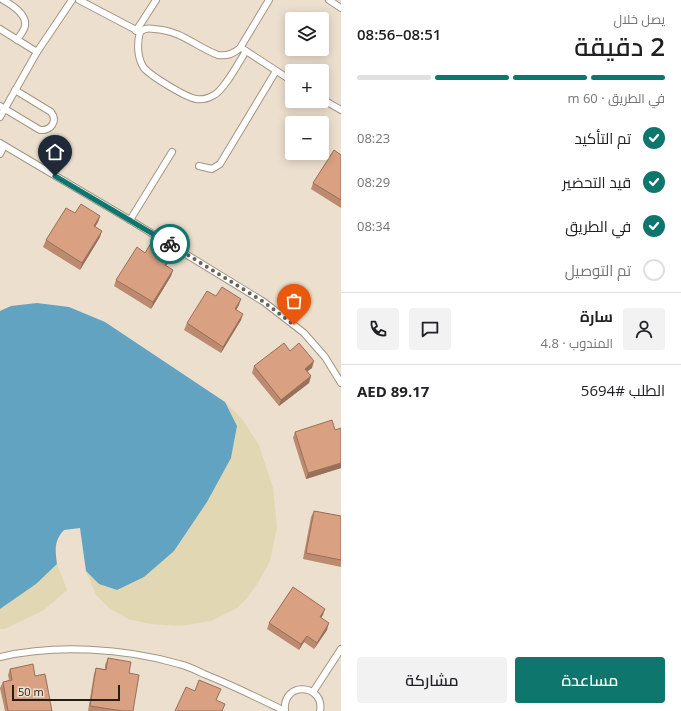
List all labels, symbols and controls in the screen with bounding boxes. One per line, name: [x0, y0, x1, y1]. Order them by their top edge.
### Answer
text: يصل خلال: [613, 10, 665, 28]
map controls: [285, 12, 329, 160]
button: layers: [285, 12, 329, 56]
text: 08:51–08:56: [357, 24, 441, 44]
text: 2 دقيقة: [574, 28, 665, 64]
button: +: [285, 64, 329, 108]
text: في الطريق · 60 m: [567, 89, 665, 107]
button: −: [285, 116, 329, 160]
icon: check: [643, 127, 665, 149]
text: تم التأكيد: [574, 128, 631, 148]
text: 08:23: [357, 129, 390, 147]
pin: [38, 135, 72, 176]
icon: home: [44, 141, 66, 163]
icon: check: [643, 171, 665, 193]
text: قيد التحضير: [562, 172, 631, 192]
text: 08:29: [357, 173, 390, 191]
icon: check: [643, 215, 665, 237]
text: في الطريق: [565, 216, 631, 236]
text: 08:34: [357, 217, 390, 235]
courier: [150, 224, 190, 264]
icon: bike: [159, 233, 181, 255]
text: تم التوصيل: [565, 260, 631, 280]
pin: [277, 284, 311, 325]
icon: bag: [283, 290, 305, 312]
text: سارة: [580, 306, 613, 326]
button: phone: [357, 308, 399, 350]
button: chat: [409, 308, 451, 350]
button: person: [623, 308, 665, 350]
text: المندوب · 4.8: [541, 334, 613, 352]
text: الطلب #5694: [581, 380, 665, 400]
text: AED 89.17: [357, 381, 429, 401]
button: مشاركة: [357, 657, 507, 703]
button: مساعدة: [515, 657, 665, 703]
scale bar: [12, 683, 120, 702]
text: 50 m: [18, 684, 44, 699]

